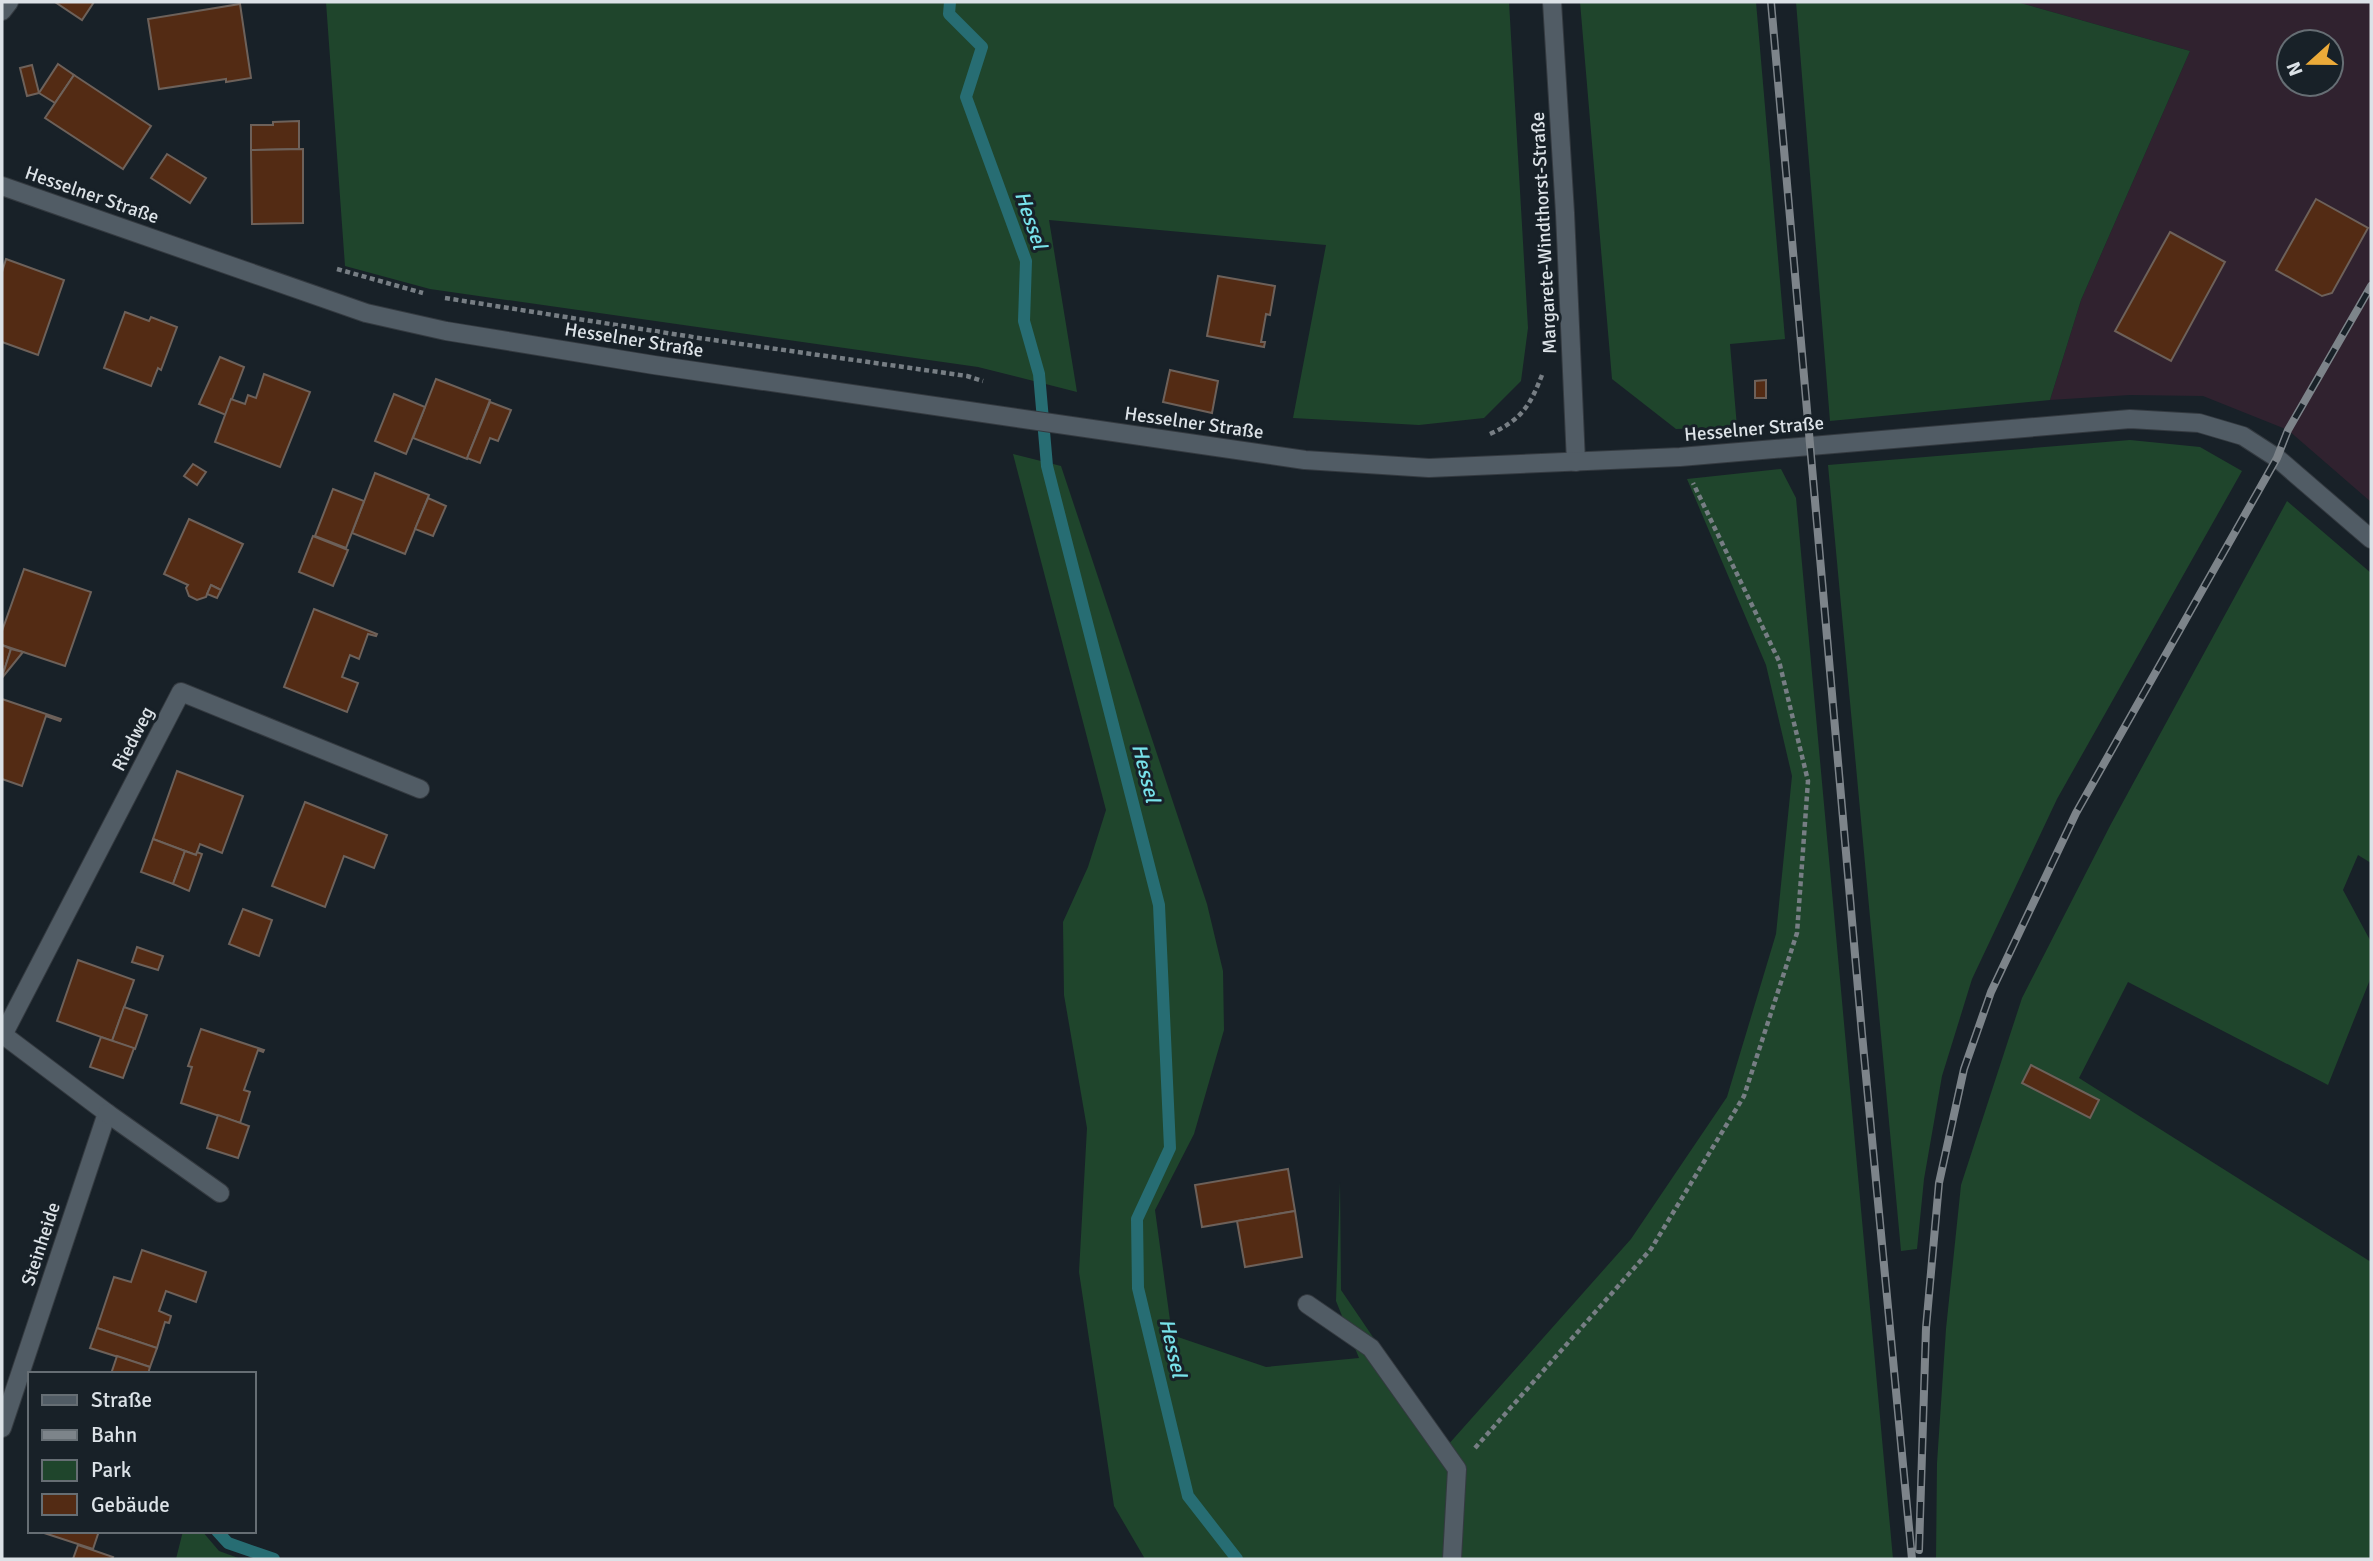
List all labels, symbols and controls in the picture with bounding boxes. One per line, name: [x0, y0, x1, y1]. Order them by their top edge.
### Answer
north arrow: [2275, 28, 2345, 98]
text: N: [2281, 58, 2309, 79]
street label: Margarete-Windthorst-Straße: [1526, 111, 1562, 355]
street label: Hesselner Straße: [22, 161, 162, 229]
water label: Hessel: [1009, 188, 1054, 254]
street label: Hesselner Straße: [563, 317, 705, 363]
street label: Hesselner Straße: [1123, 401, 1265, 445]
street label: Hesselner Straße: [1683, 411, 1825, 447]
street label: Riedweg: [107, 703, 159, 775]
water label: Hessel: [1126, 741, 1166, 807]
street label: Steinheide: [16, 1199, 66, 1289]
water label: Hessel: [1154, 1316, 1193, 1382]
legend: [28, 1372, 256, 1533]
text: Straße: [91, 1387, 152, 1413]
text: Bahn: [91, 1422, 137, 1448]
text: Park: [91, 1457, 132, 1483]
text: Gebäude: [91, 1492, 170, 1518]

